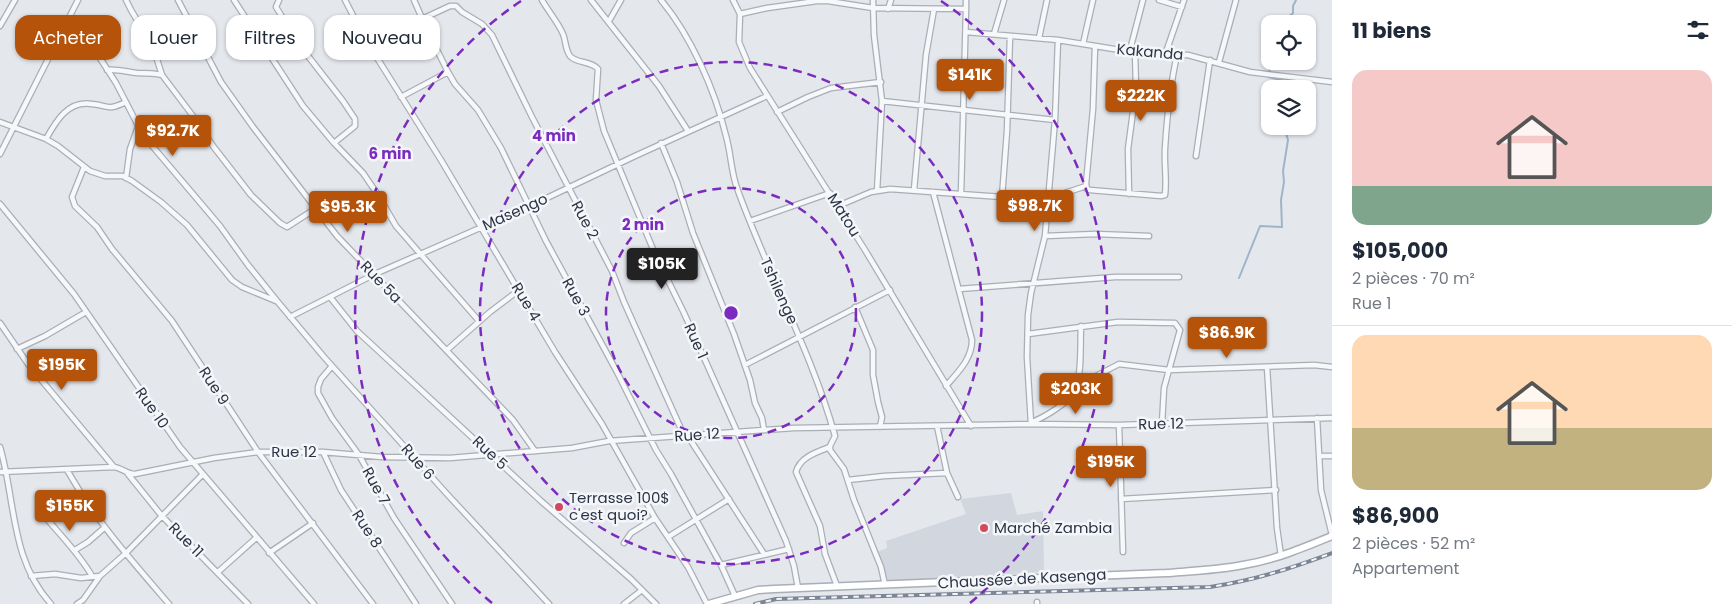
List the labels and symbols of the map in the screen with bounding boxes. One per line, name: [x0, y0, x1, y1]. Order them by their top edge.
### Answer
street label: Kakanda: [1116, 38, 1184, 65]
pin: $141K: [935, 58, 1005, 101]
pin: $222K: [1106, 80, 1176, 122]
pin: $92.7K: [132, 114, 214, 157]
text: 4 min: [532, 125, 576, 146]
text: 6 min: [368, 143, 412, 164]
street label: Masengo: [479, 188, 551, 235]
street label: Matou: [823, 189, 866, 241]
pin: $95.3K: [307, 190, 389, 233]
pin: $98.7K: [994, 190, 1076, 232]
street label: Rue 2: [567, 197, 604, 243]
text: 2 min: [622, 214, 664, 235]
pin: $105K: [627, 248, 697, 290]
street label: Tshilenge: [755, 254, 804, 328]
street label: Rue 5a: [356, 256, 407, 308]
street label: Rue 3: [557, 274, 596, 320]
street label: Rue 4: [507, 279, 546, 325]
centre of rings: [722, 304, 740, 322]
pin: $86.9K: [1186, 316, 1268, 359]
street label: Rue 1: [679, 320, 714, 362]
pin: $195K: [27, 348, 97, 391]
street label: Rue 9: [194, 363, 235, 409]
pin: $203K: [1041, 372, 1111, 415]
street label: Rue 10: [131, 383, 174, 433]
street label: Rue 12: [1138, 413, 1184, 434]
street label: Rue 12: [674, 422, 720, 447]
street label: Rue 5: [468, 431, 513, 474]
street label: Rue 6: [397, 439, 440, 484]
street label: Rue 12: [271, 441, 317, 462]
pin: $195K: [1076, 446, 1146, 488]
street label: Rue 7: [358, 463, 395, 508]
place label: Terrasse 100$ c'est quoi?: [569, 487, 670, 525]
pin: $155K: [35, 490, 105, 532]
marker: Terrasse 100$ c'est quoi?: [553, 501, 565, 513]
street label: Rue 8: [347, 506, 388, 552]
street label: Rue 11: [164, 517, 209, 562]
place label: Marché Zambia: [994, 517, 1112, 538]
marker: Marché Zambia: [978, 522, 990, 534]
street label: Chaussée de Kasenga: [937, 564, 1107, 593]

